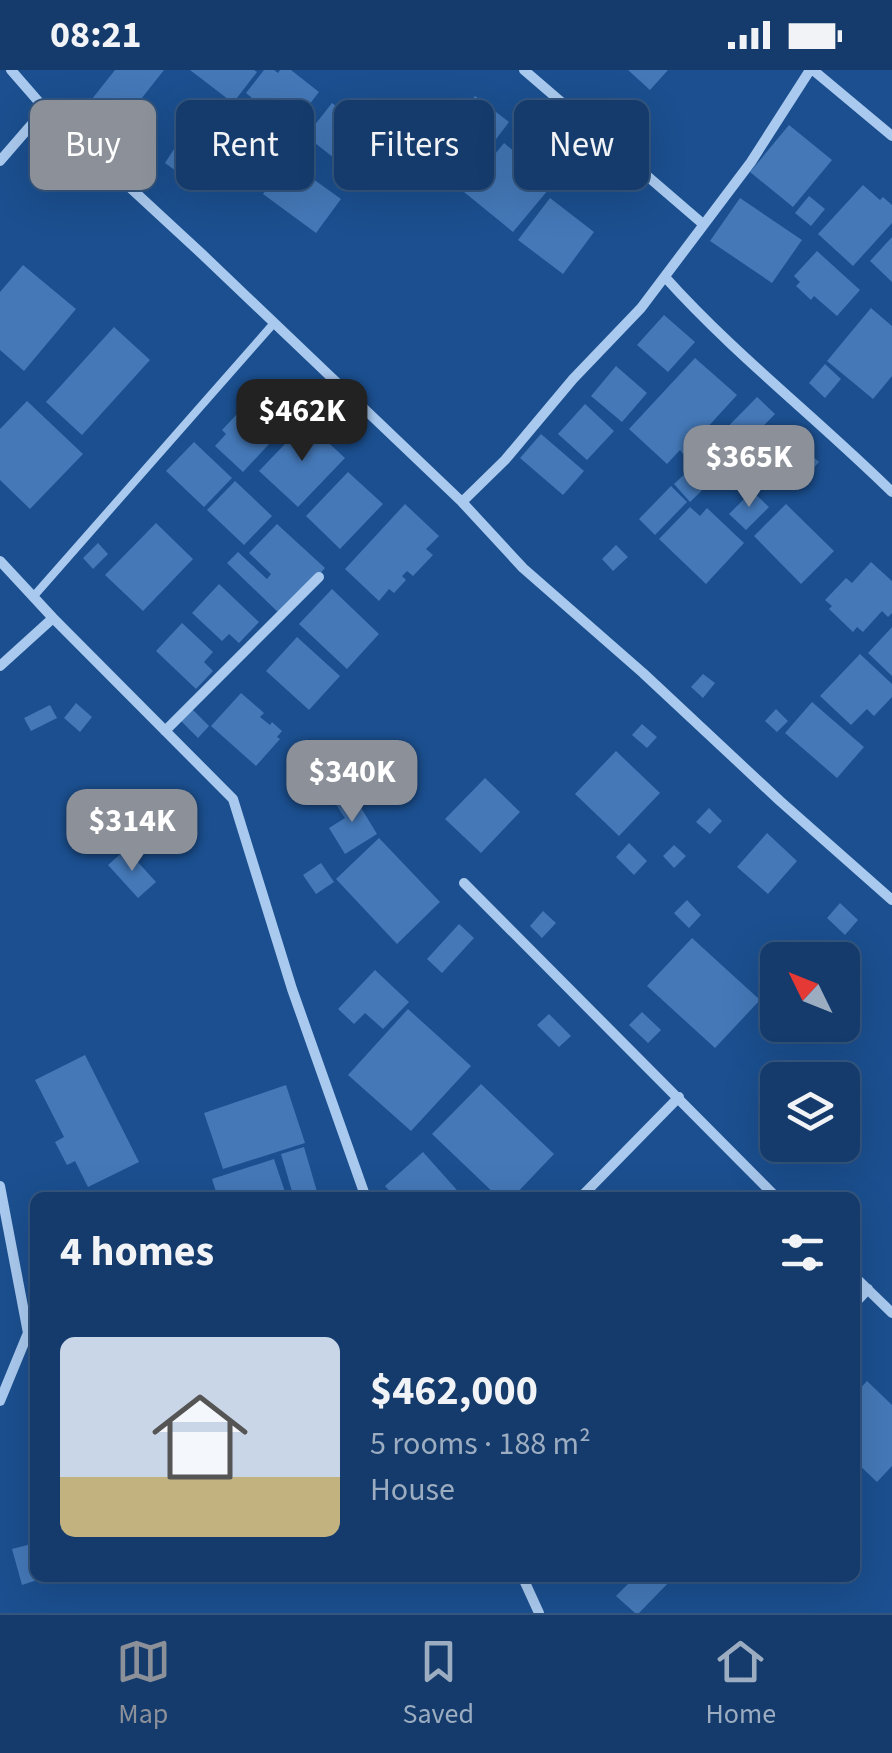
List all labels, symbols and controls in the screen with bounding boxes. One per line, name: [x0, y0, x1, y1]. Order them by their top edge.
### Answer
text: 08:21: [50, 8, 142, 62]
chip: Buy: [30, 100, 156, 190]
chip: Rent: [176, 100, 314, 190]
chip: Filters: [334, 100, 494, 190]
chip: New: [514, 100, 649, 190]
pin: $462K: [232, 379, 372, 464]
text: $462K: [258, 388, 346, 434]
pin: $365K: [679, 425, 819, 510]
text: $365K: [705, 434, 793, 480]
pin: $340K: [282, 740, 422, 825]
text: $340K: [308, 749, 396, 795]
pin: $314K: [62, 789, 202, 874]
text: $314K: [88, 798, 176, 844]
north arrow: [760, 942, 860, 1042]
map controls: [760, 942, 860, 1162]
button: layers: [760, 1062, 860, 1162]
text: 4 homes: [60, 1222, 214, 1282]
icon: filters: [775, 1225, 830, 1280]
text: $462,000: [370, 1361, 538, 1421]
icon: home: [140, 1377, 260, 1497]
text: 5 rooms · 188 m²: [370, 1421, 591, 1467]
text: House: [370, 1467, 455, 1513]
tab: Map: [116, 1634, 171, 1734]
tab: Saved: [402, 1634, 474, 1734]
tab: Home: [706, 1634, 776, 1734]

